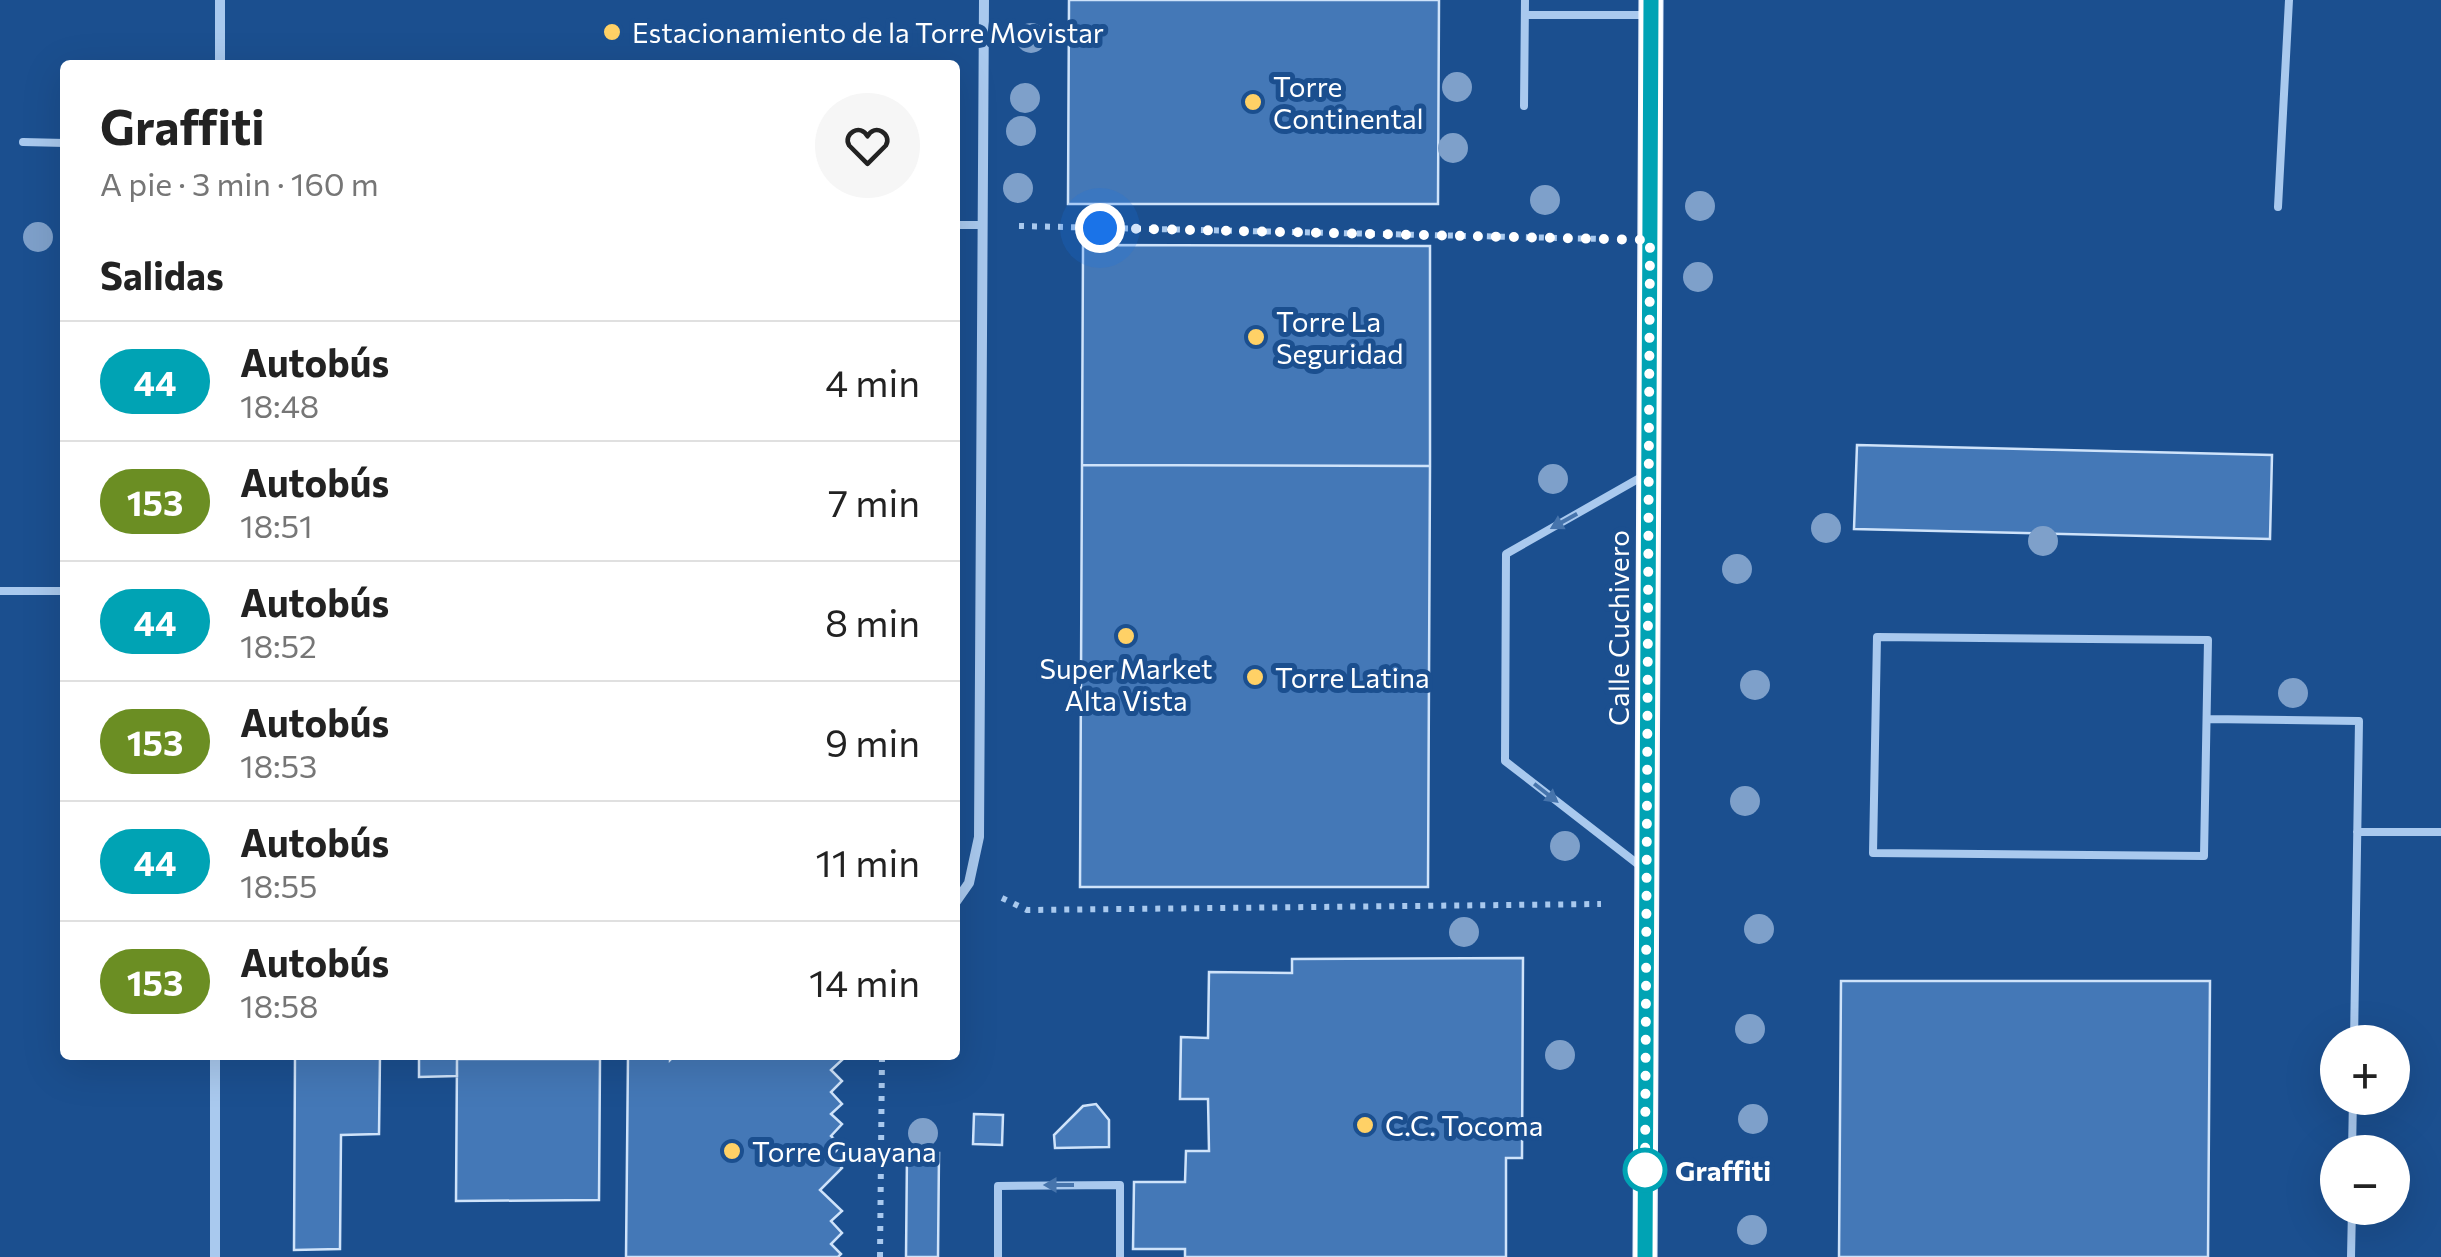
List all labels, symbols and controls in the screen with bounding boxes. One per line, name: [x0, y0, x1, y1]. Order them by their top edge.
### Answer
place label: Estacionamiento de la Torre Movistar: [632, 15, 1104, 49]
marker: Estacionamiento de la Torre Movistar: [601, 21, 623, 43]
place label: Torre Continental: [1273, 69, 1424, 135]
marker: Torre Continental: [1242, 91, 1264, 113]
button: heart: [815, 93, 920, 198]
text: Graffiti: [100, 96, 265, 155]
text: A pie · 3 min · 160 m: [100, 163, 379, 203]
your location: [1075, 203, 1125, 253]
text: Salidas: [100, 251, 224, 298]
place label: Torre La Seguridad: [1276, 304, 1403, 370]
marker: Torre La Seguridad: [1245, 326, 1267, 348]
text: Autobús: [240, 338, 389, 385]
text: 4 min: [825, 358, 920, 405]
text: 44: [134, 360, 176, 403]
text: 18:48: [240, 385, 319, 425]
text: Autobús: [240, 458, 389, 505]
text: 7 min: [828, 478, 920, 525]
text: 153: [127, 480, 183, 523]
text: 18:51: [240, 505, 313, 545]
one-way arrow: [1550, 512, 1578, 530]
street label: Calle Cuchivero: [1601, 530, 1635, 726]
text: Autobús: [240, 578, 389, 625]
text: 8 min: [825, 598, 920, 645]
text: 44: [134, 600, 176, 643]
text: 18:52: [240, 625, 317, 665]
marker: Super Market Alta Vista: [1115, 625, 1137, 647]
place label: Super Market Alta Vista: [1040, 651, 1212, 717]
place label: Torre Latina: [1275, 660, 1430, 694]
marker: Torre Latina: [1244, 666, 1266, 688]
text: Autobús: [240, 698, 389, 745]
text: 9 min: [825, 718, 920, 765]
text: 153: [127, 720, 183, 763]
text: 18:53: [240, 745, 317, 785]
one-way arrow: [1533, 782, 1559, 802]
text: Autobús: [240, 818, 389, 865]
text: 11 min: [816, 838, 920, 885]
text: 44: [134, 840, 176, 883]
text: 18:55: [240, 865, 317, 905]
text: Autobús: [240, 938, 389, 985]
text: 14 min: [809, 958, 920, 1005]
text: 153: [127, 960, 183, 1003]
text: 18:58: [240, 985, 318, 1025]
map controls: [2320, 1025, 2410, 1225]
button: +: [2320, 1025, 2410, 1115]
place label: C.C. Tocoma: [1385, 1108, 1543, 1142]
marker: C.C. Tocoma: [1354, 1114, 1376, 1136]
place label: Torre Guayana: [752, 1134, 937, 1168]
button: −: [2320, 1135, 2410, 1225]
marker: Torre Guayana: [721, 1140, 743, 1162]
marker: Graffiti: [1624, 1149, 1666, 1191]
place label: Graffiti: [1675, 1153, 1771, 1187]
one-way arrow: [1043, 1177, 1075, 1193]

